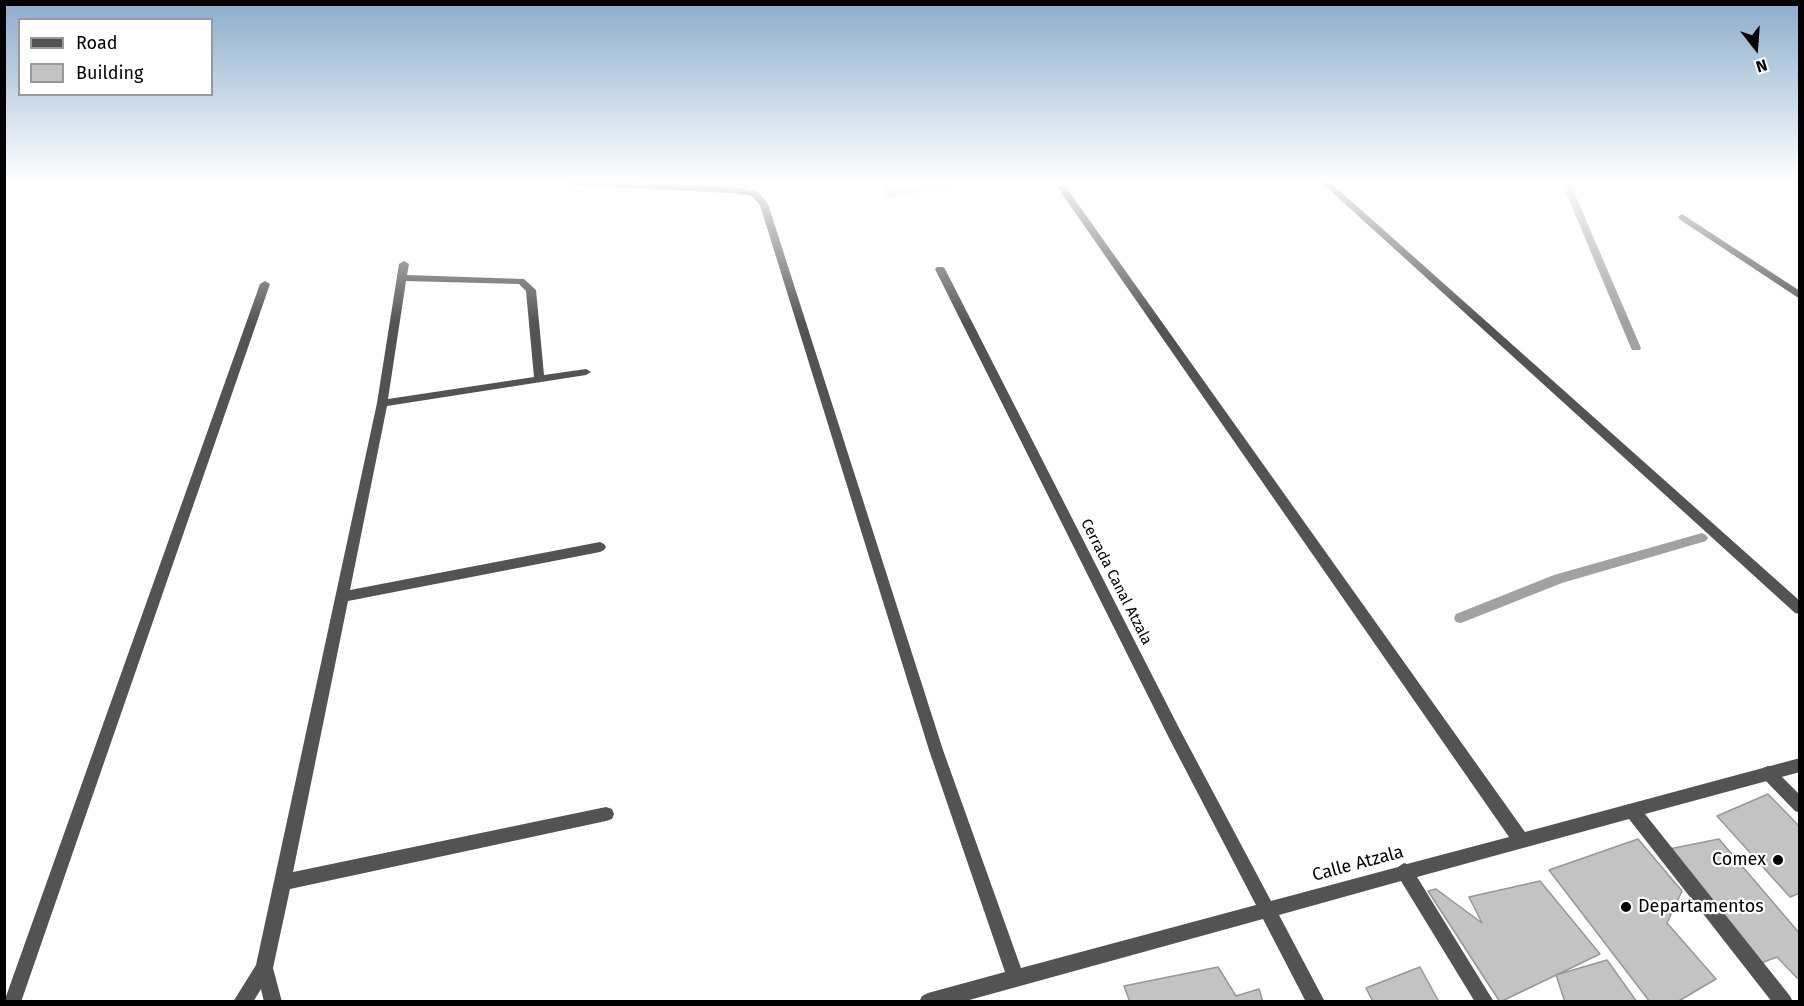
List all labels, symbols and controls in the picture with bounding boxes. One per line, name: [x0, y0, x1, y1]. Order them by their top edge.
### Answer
legend: [18, 18, 213, 96]
north arrow: [1726, 18, 1786, 78]
text: Road: [76, 32, 118, 54]
text: N: [1754, 55, 1769, 76]
text: Building: [76, 62, 143, 84]
street label: Cerrada Canal Atzala: [1076, 516, 1156, 648]
street label: Calle Atzala: [1310, 841, 1406, 887]
place label: Comex: [1712, 849, 1766, 871]
marker: Comex: [1771, 853, 1785, 867]
place label: Departamentos: [1638, 896, 1764, 918]
marker: Departamentos: [1619, 900, 1633, 914]

